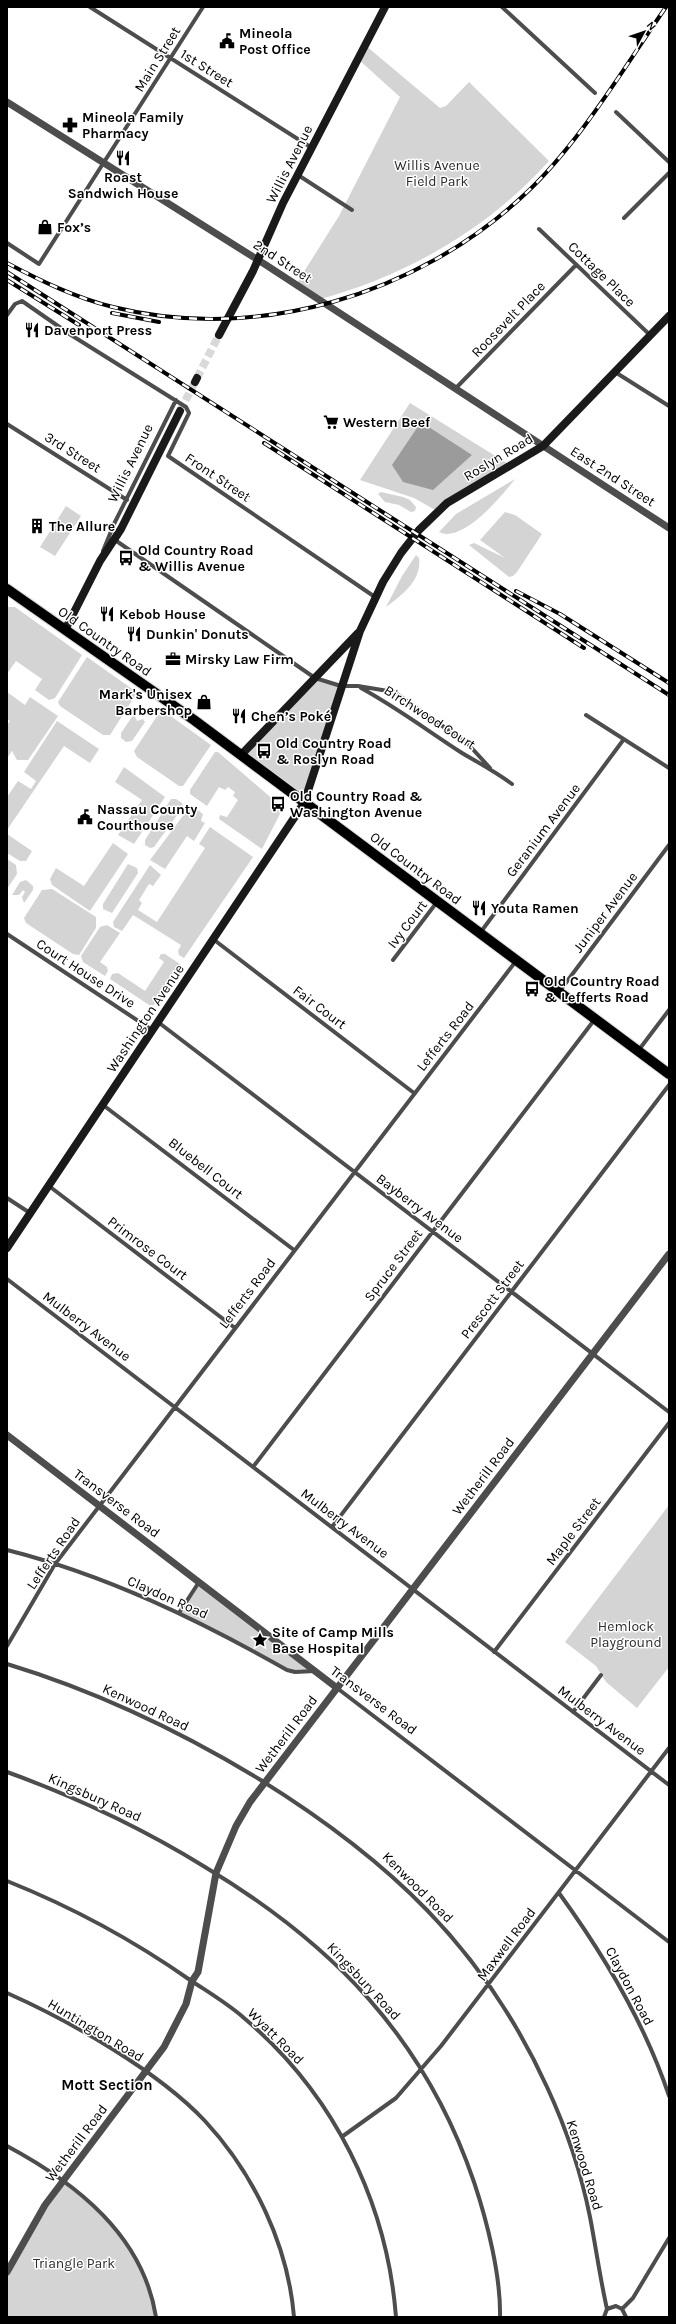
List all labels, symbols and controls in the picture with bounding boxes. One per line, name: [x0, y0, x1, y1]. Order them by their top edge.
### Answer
north arrow: [624, 12, 664, 52]
text: N: [644, 19, 659, 33]
street label: Main Street: [131, 23, 184, 95]
place label: Mineola Post Office: [239, 25, 311, 58]
public building icon: Mineola Post Office: [218, 32, 236, 50]
street label: 1st Street: [177, 46, 236, 91]
place label: Mineola Family Pharmacy: [82, 109, 184, 142]
pharmacy icon: Mineola Family Pharmacy: [61, 116, 79, 134]
street label: Willis Avenue: [262, 122, 316, 206]
restaurant icon: Roast Sandwich House: [114, 149, 132, 167]
park label: Willis Avenue Field Park: [394, 157, 480, 190]
place label: Roast Sandwich House: [68, 169, 178, 202]
shop icon: Fox’s: [36, 218, 54, 236]
place label: Fox’s: [57, 219, 91, 236]
street label: 2nd Street: [250, 236, 315, 287]
street label: Cottage Place: [565, 238, 639, 311]
street label: Roosevelt Place: [468, 278, 549, 361]
restaurant icon: Davenport Press: [23, 321, 41, 339]
place label: Davenport Press: [44, 322, 152, 339]
supermarket icon: Western Beef: [322, 413, 340, 431]
place label: Western Beef: [343, 414, 431, 431]
street label: Willis Avenue: [104, 421, 157, 505]
street label: 3rd Street: [41, 428, 104, 476]
street label: Roslyn Road: [460, 430, 536, 485]
street label: East 2nd Street: [567, 443, 659, 510]
street label: Front Street: [182, 449, 254, 506]
building icon: The Allure: [28, 517, 46, 535]
place label: The Allure: [49, 518, 115, 535]
place label: Old Country Road & Willis Avenue: [138, 542, 254, 575]
bus stop icon: Old Country Road & Willis Avenue: [117, 549, 135, 567]
street label: Old Country Road: [55, 603, 155, 680]
restaurant icon: Kebob House: [98, 605, 116, 623]
place label: Kebob House: [119, 606, 206, 623]
restaurant icon: Dunkin' Donuts: [125, 625, 143, 643]
place label: Dunkin' Donuts: [146, 626, 249, 643]
office icon: Mirsky Law Firm: [164, 650, 182, 668]
place label: Mirsky Law Firm: [185, 651, 294, 668]
street label: Birchwood Court: [381, 682, 479, 753]
place label: Mark's Unisex Barbershop: [99, 686, 192, 719]
shop icon: Mark's Unisex Barbershop: [195, 693, 213, 711]
restaurant icon: Chen’s Poké: [230, 707, 248, 725]
place label: Chen’s Poké: [251, 708, 331, 725]
place label: Old Country Road & Roslyn Road: [276, 735, 392, 768]
bus stop icon: Old Country Road & Roslyn Road: [255, 742, 273, 760]
street label: Geranium Avenue: [503, 780, 584, 880]
place label: Old Country Road & Washington Avenue: [290, 788, 423, 821]
bus stop icon: Old Country Road & Washington Avenue: [269, 795, 287, 813]
place label: Nassau County Courthouse: [97, 801, 197, 834]
public building icon: Nassau County Courthouse: [76, 808, 94, 826]
street label: Old Country Road: [367, 828, 465, 908]
street label: Juniper Avenue: [570, 869, 641, 956]
street label: Ivy Court: [384, 897, 431, 952]
restaurant icon: Youta Ramen: [470, 899, 488, 917]
place label: Youta Ramen: [491, 900, 579, 917]
street label: Court House Drive: [33, 935, 138, 1012]
street label: Washington Avenue: [103, 961, 188, 1076]
place label: Old Country Road & Lefferts Road: [544, 973, 660, 1006]
bus stop icon: Old Country Road & Lefferts Road: [523, 980, 541, 998]
street label: Fair Court: [290, 982, 350, 1033]
street label: Lefferts Road: [413, 998, 478, 1075]
street label: Bluebell Court: [165, 1134, 246, 1203]
street label: Bayberry Avenue: [373, 1170, 467, 1247]
street label: Primrose Court: [104, 1213, 191, 1284]
street label: Spruce Street: [361, 1226, 426, 1305]
street label: Lefferts Road: [215, 1255, 279, 1332]
street label: Prescott Street: [457, 1256, 528, 1342]
street label: Mulberry Avenue: [39, 1288, 134, 1365]
street label: Wetherill Road: [449, 1434, 518, 1518]
street label: Transverse Road: [70, 1465, 163, 1541]
street label: Mulberry Avenue: [297, 1485, 392, 1562]
street label: Maple Street: [542, 1494, 604, 1569]
street label: Lefferts Road: [23, 1514, 84, 1593]
street label: Claydon Road: [125, 1572, 211, 1623]
park label: Hemlock Playground: [590, 1618, 662, 1651]
place label: Site of Camp Mills Base Hospital: [272, 1624, 394, 1657]
place icon: Site of Camp Mills Base Hospital: [251, 1631, 269, 1649]
street label: Transverse Road: [327, 1662, 420, 1738]
street label: Kenwood Road: [100, 1680, 192, 1735]
street label: Mulberry Avenue: [554, 1682, 649, 1759]
street label: Wetherill Road: [252, 1692, 321, 1776]
street label: Kingsbury Road: [46, 1769, 144, 1826]
street label: Kenwood Road: [379, 1848, 457, 1926]
street label: Maxwell Road: [473, 1904, 540, 1984]
street label: Kingsbury Road: [323, 1939, 404, 2024]
street label: Claydon Road: [602, 1944, 657, 2028]
street label: Huntington Road: [45, 1995, 147, 2066]
street label: Wyatt Road: [244, 2005, 307, 2068]
district label: Mott Section: [61, 2076, 153, 2094]
street label: Wetherill Road: [42, 2101, 111, 2185]
street label: Kenwood Road: [563, 2118, 606, 2212]
park label: Triangle Park: [33, 2255, 115, 2272]

